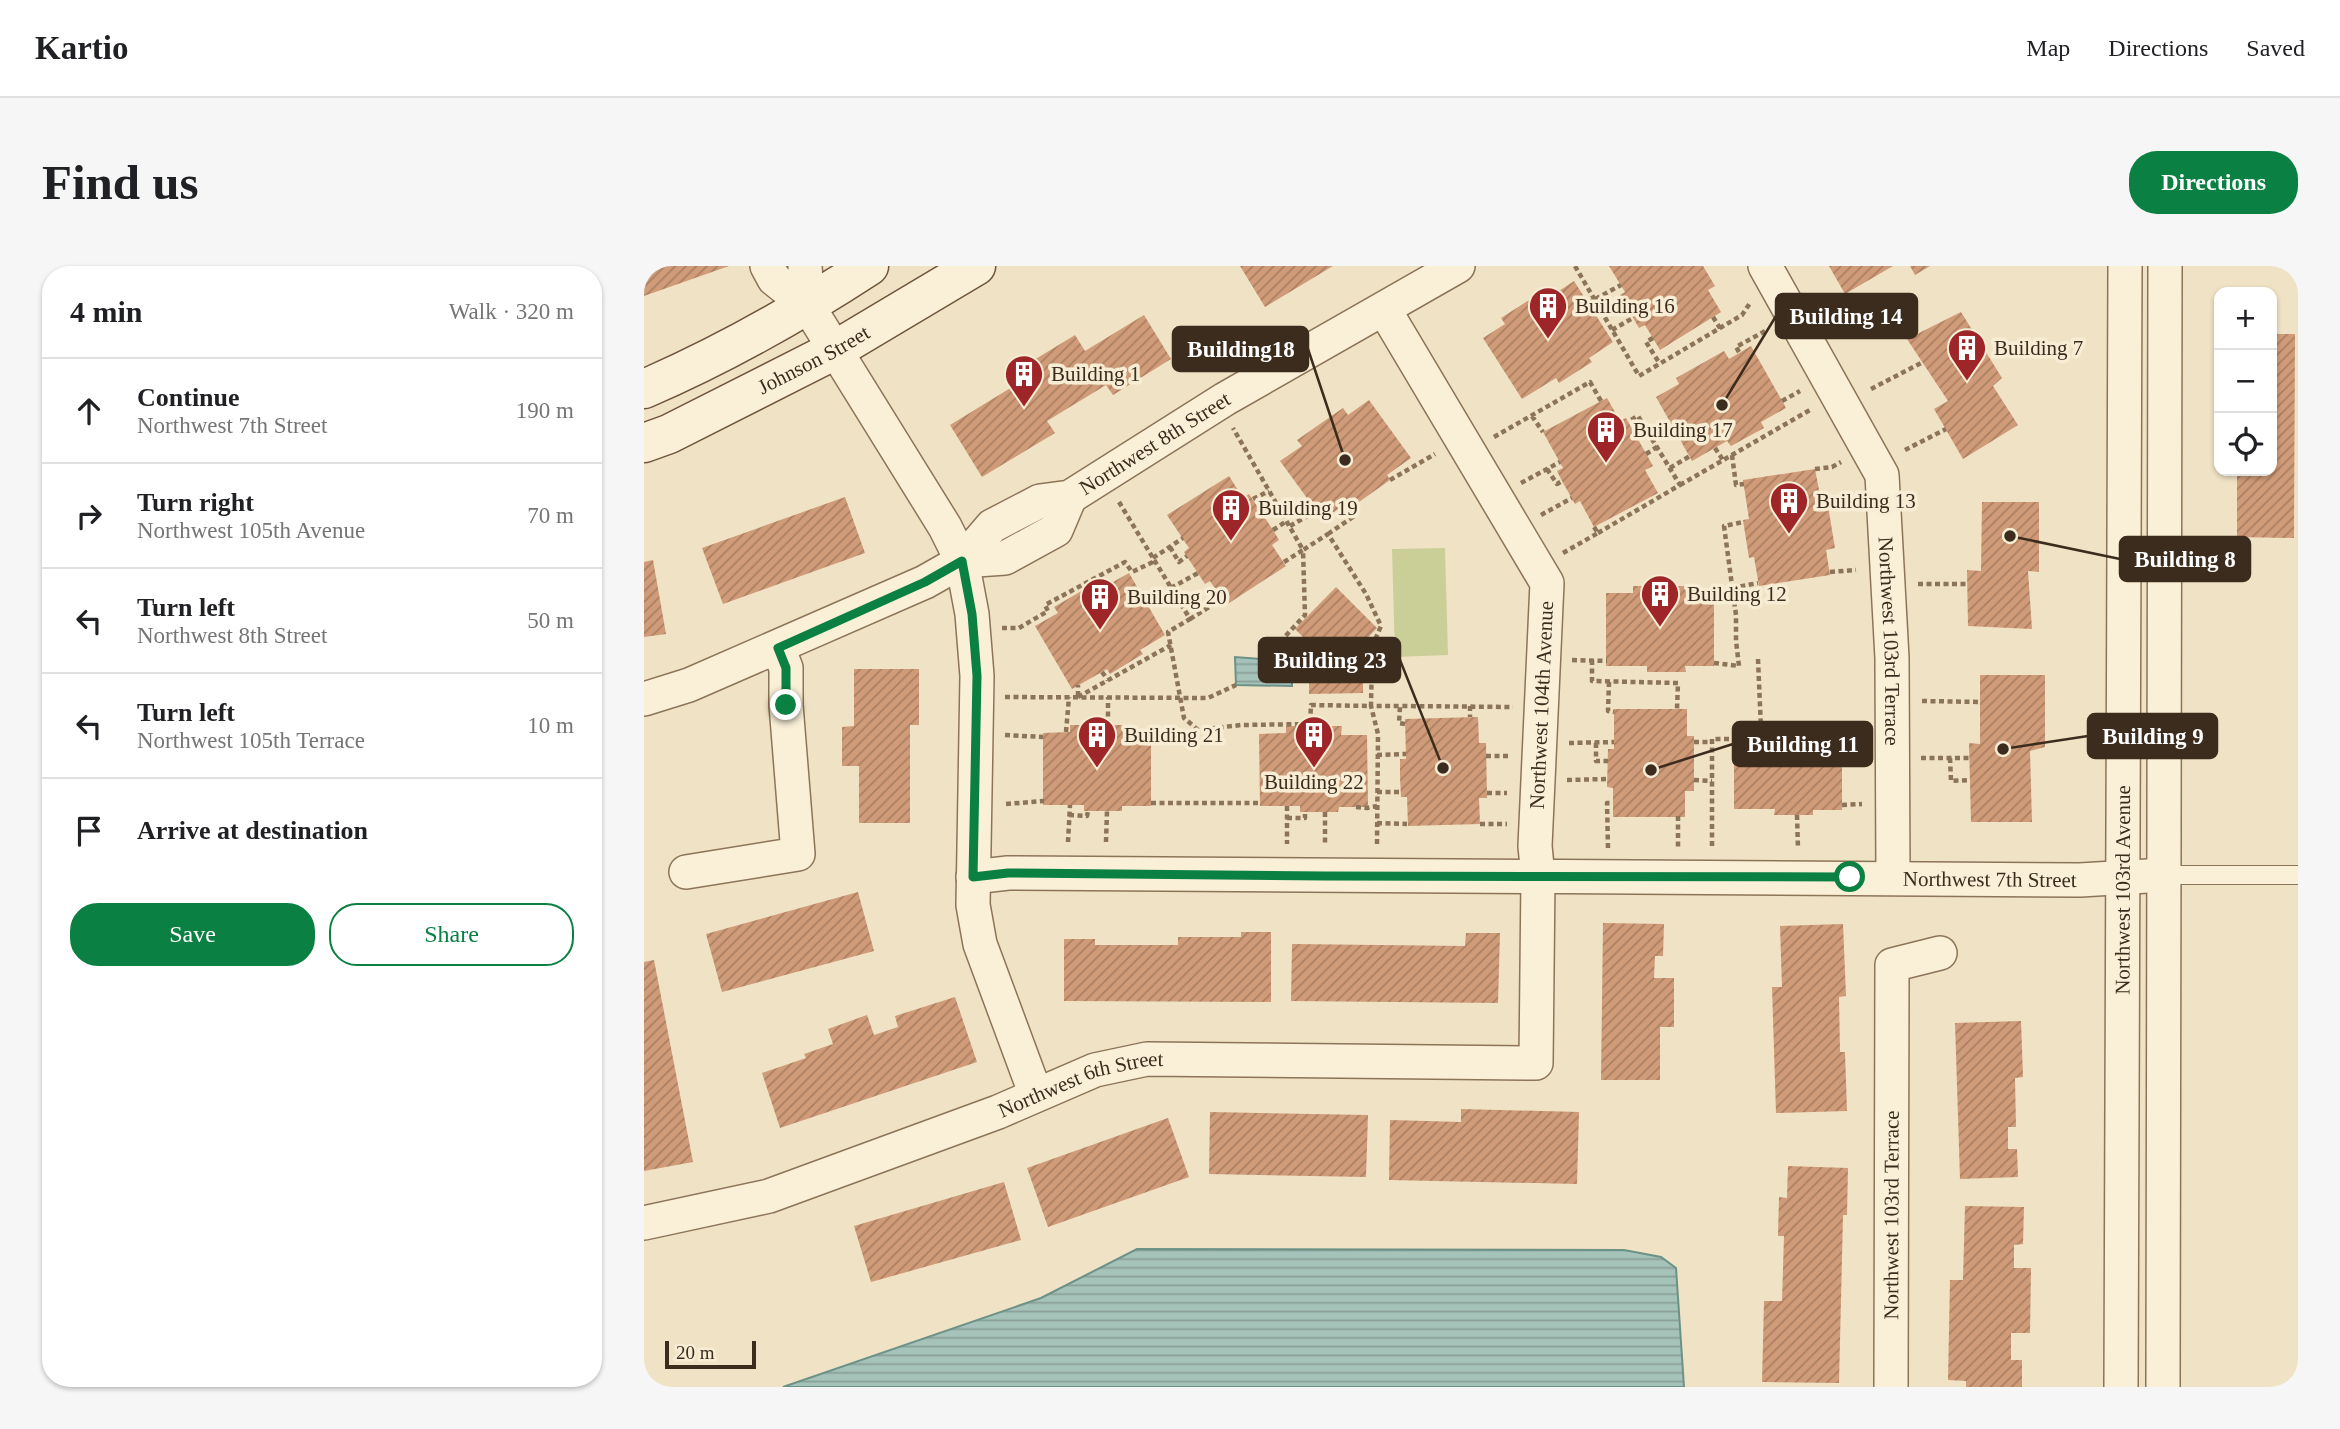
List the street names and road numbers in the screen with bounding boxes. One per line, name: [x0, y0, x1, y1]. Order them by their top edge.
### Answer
street label: Johnson Street: [754, 320, 874, 399]
street label: Northwest 8th Street: [1075, 387, 1234, 500]
street label: Northwest 103rd Terrace: [1873, 536, 1904, 746]
street label: Northwest 104th Avenue: [1525, 600, 1558, 810]
street label: Northwest 103rd Avenue: [2110, 785, 2135, 995]
street label: Northwest 7th Street: [1903, 867, 2077, 892]
street label: Northwest 6th Street: [994, 1047, 1164, 1123]
street label: Northwest 103rd Terrace: [1879, 1110, 1904, 1320]

